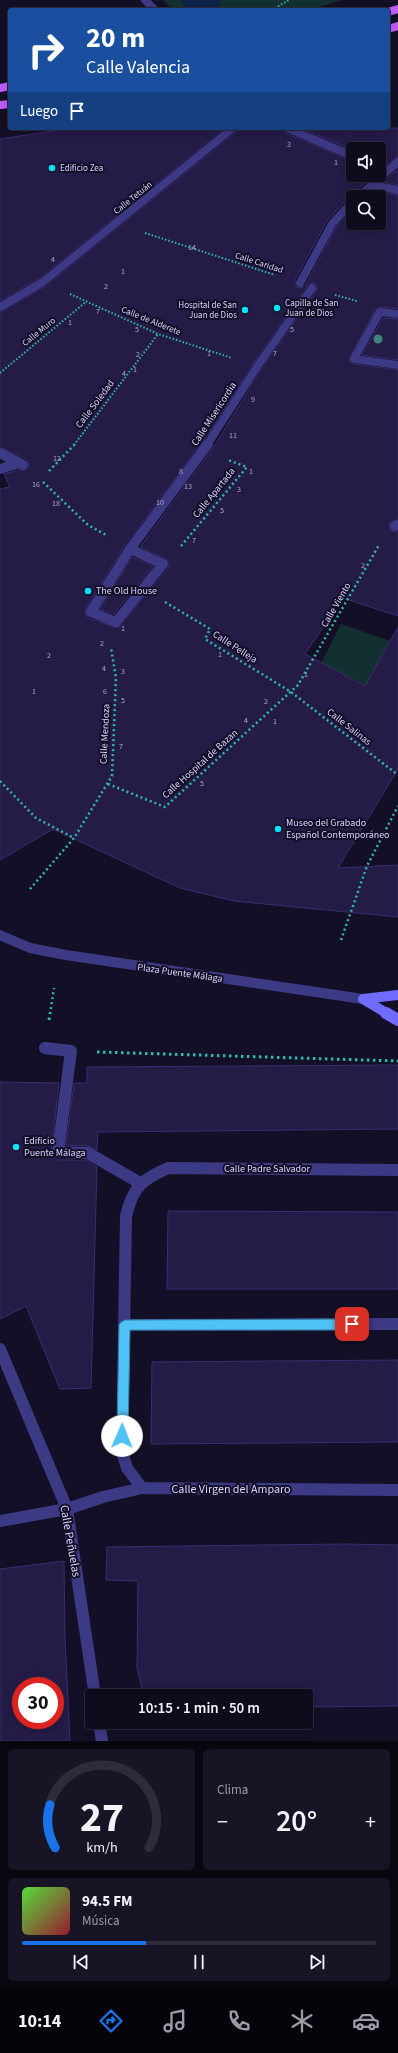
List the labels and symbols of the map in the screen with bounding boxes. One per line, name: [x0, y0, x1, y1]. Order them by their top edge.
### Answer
house number: 3: [287, 139, 291, 150]
house number: 1: [334, 157, 338, 168]
place label: Edificio Zea: [60, 162, 103, 175]
marker: Edificio Zea: [47, 163, 57, 173]
street label: Calle Tetuán: [111, 178, 155, 218]
house number: 14: [188, 242, 196, 253]
street label: Calle Caridad: [233, 249, 285, 277]
house number: 4: [51, 254, 55, 265]
house number: 1: [121, 266, 125, 277]
house number: 2: [104, 281, 108, 292]
place label: Capilla de San Juan de Dios: [285, 297, 338, 320]
place label: Hospital de San Juan de Dios: [178, 299, 237, 322]
street label: Calle de Alderete: [119, 303, 183, 339]
marker: Capilla de San Juan de Dios: [272, 303, 282, 313]
marker: Hospital de San Juan de Dios: [240, 305, 250, 315]
house number: 7: [96, 306, 100, 317]
street label: Calle Muro: [19, 314, 59, 350]
house number: 1: [68, 317, 72, 328]
house number: 5: [135, 324, 139, 335]
house number: 5: [290, 324, 294, 335]
house number: 1: [207, 348, 211, 359]
house number: 7: [273, 348, 277, 359]
house number: 2: [136, 349, 140, 360]
house number: 1: [133, 364, 137, 375]
house number: 4: [122, 368, 126, 379]
street label: Calle Soledad: [72, 377, 118, 431]
street label: Calle Misericordia: [188, 379, 240, 449]
house number: 9: [251, 394, 255, 405]
house number: 11: [229, 430, 237, 441]
house number: 12: [53, 453, 61, 464]
street label: Calle Apartada: [189, 465, 239, 521]
house number: 8: [179, 466, 183, 477]
house number: 1: [249, 466, 253, 477]
house number: 16: [32, 479, 40, 490]
house number: 13: [184, 481, 192, 492]
house number: 3: [237, 484, 241, 495]
house number: 10: [156, 497, 164, 508]
house number: 18: [52, 498, 60, 509]
house number: 5: [220, 505, 224, 516]
house number: 7: [192, 535, 196, 546]
house number: 2: [361, 560, 365, 571]
street label: Calle Viento: [318, 580, 354, 630]
place label: The Old House: [96, 584, 157, 598]
marker: The Old House: [83, 586, 93, 596]
house number: 1: [121, 623, 125, 634]
street label: Calle Pelleja: [210, 627, 260, 667]
house number: 2: [100, 638, 104, 649]
house number: 1: [218, 649, 222, 660]
house number: 2: [47, 650, 51, 661]
house number: 4: [102, 663, 106, 674]
house number: 3: [121, 666, 125, 677]
house number: 1: [304, 669, 308, 680]
house number: 1: [32, 686, 36, 697]
house number: 6: [103, 686, 107, 697]
house number: 5: [121, 695, 125, 706]
house number: 2: [264, 696, 268, 707]
street label: Calle Mendoza: [96, 703, 114, 765]
street label: Calle Salinas: [324, 705, 374, 749]
house number: 4: [244, 715, 248, 726]
house number: 1: [273, 716, 277, 727]
street label: Calle Hospital de Bazan: [159, 726, 241, 802]
house number: 7: [119, 741, 123, 752]
house number: 5: [200, 778, 204, 789]
place label: Museo del Grabado Español Contemporáneo: [286, 816, 390, 842]
marker: Museo del Grabado Español Contemporáneo: [273, 824, 283, 834]
street label: Plaza Puente Málaga: [137, 960, 223, 986]
place label: Edificio Puente Málaga: [24, 1134, 86, 1160]
marker: Edificio Puente Málaga: [11, 1142, 21, 1152]
street label: Calle Padre Salvador: [224, 1162, 310, 1176]
pin: [335, 1307, 369, 1341]
position arrow: [101, 1415, 143, 1457]
street label: Calle Virgen del Amparo: [172, 1481, 290, 1498]
street label: Calle Peñuelas: [55, 1504, 85, 1578]
speed limit sign: 30: [12, 1677, 64, 1729]

